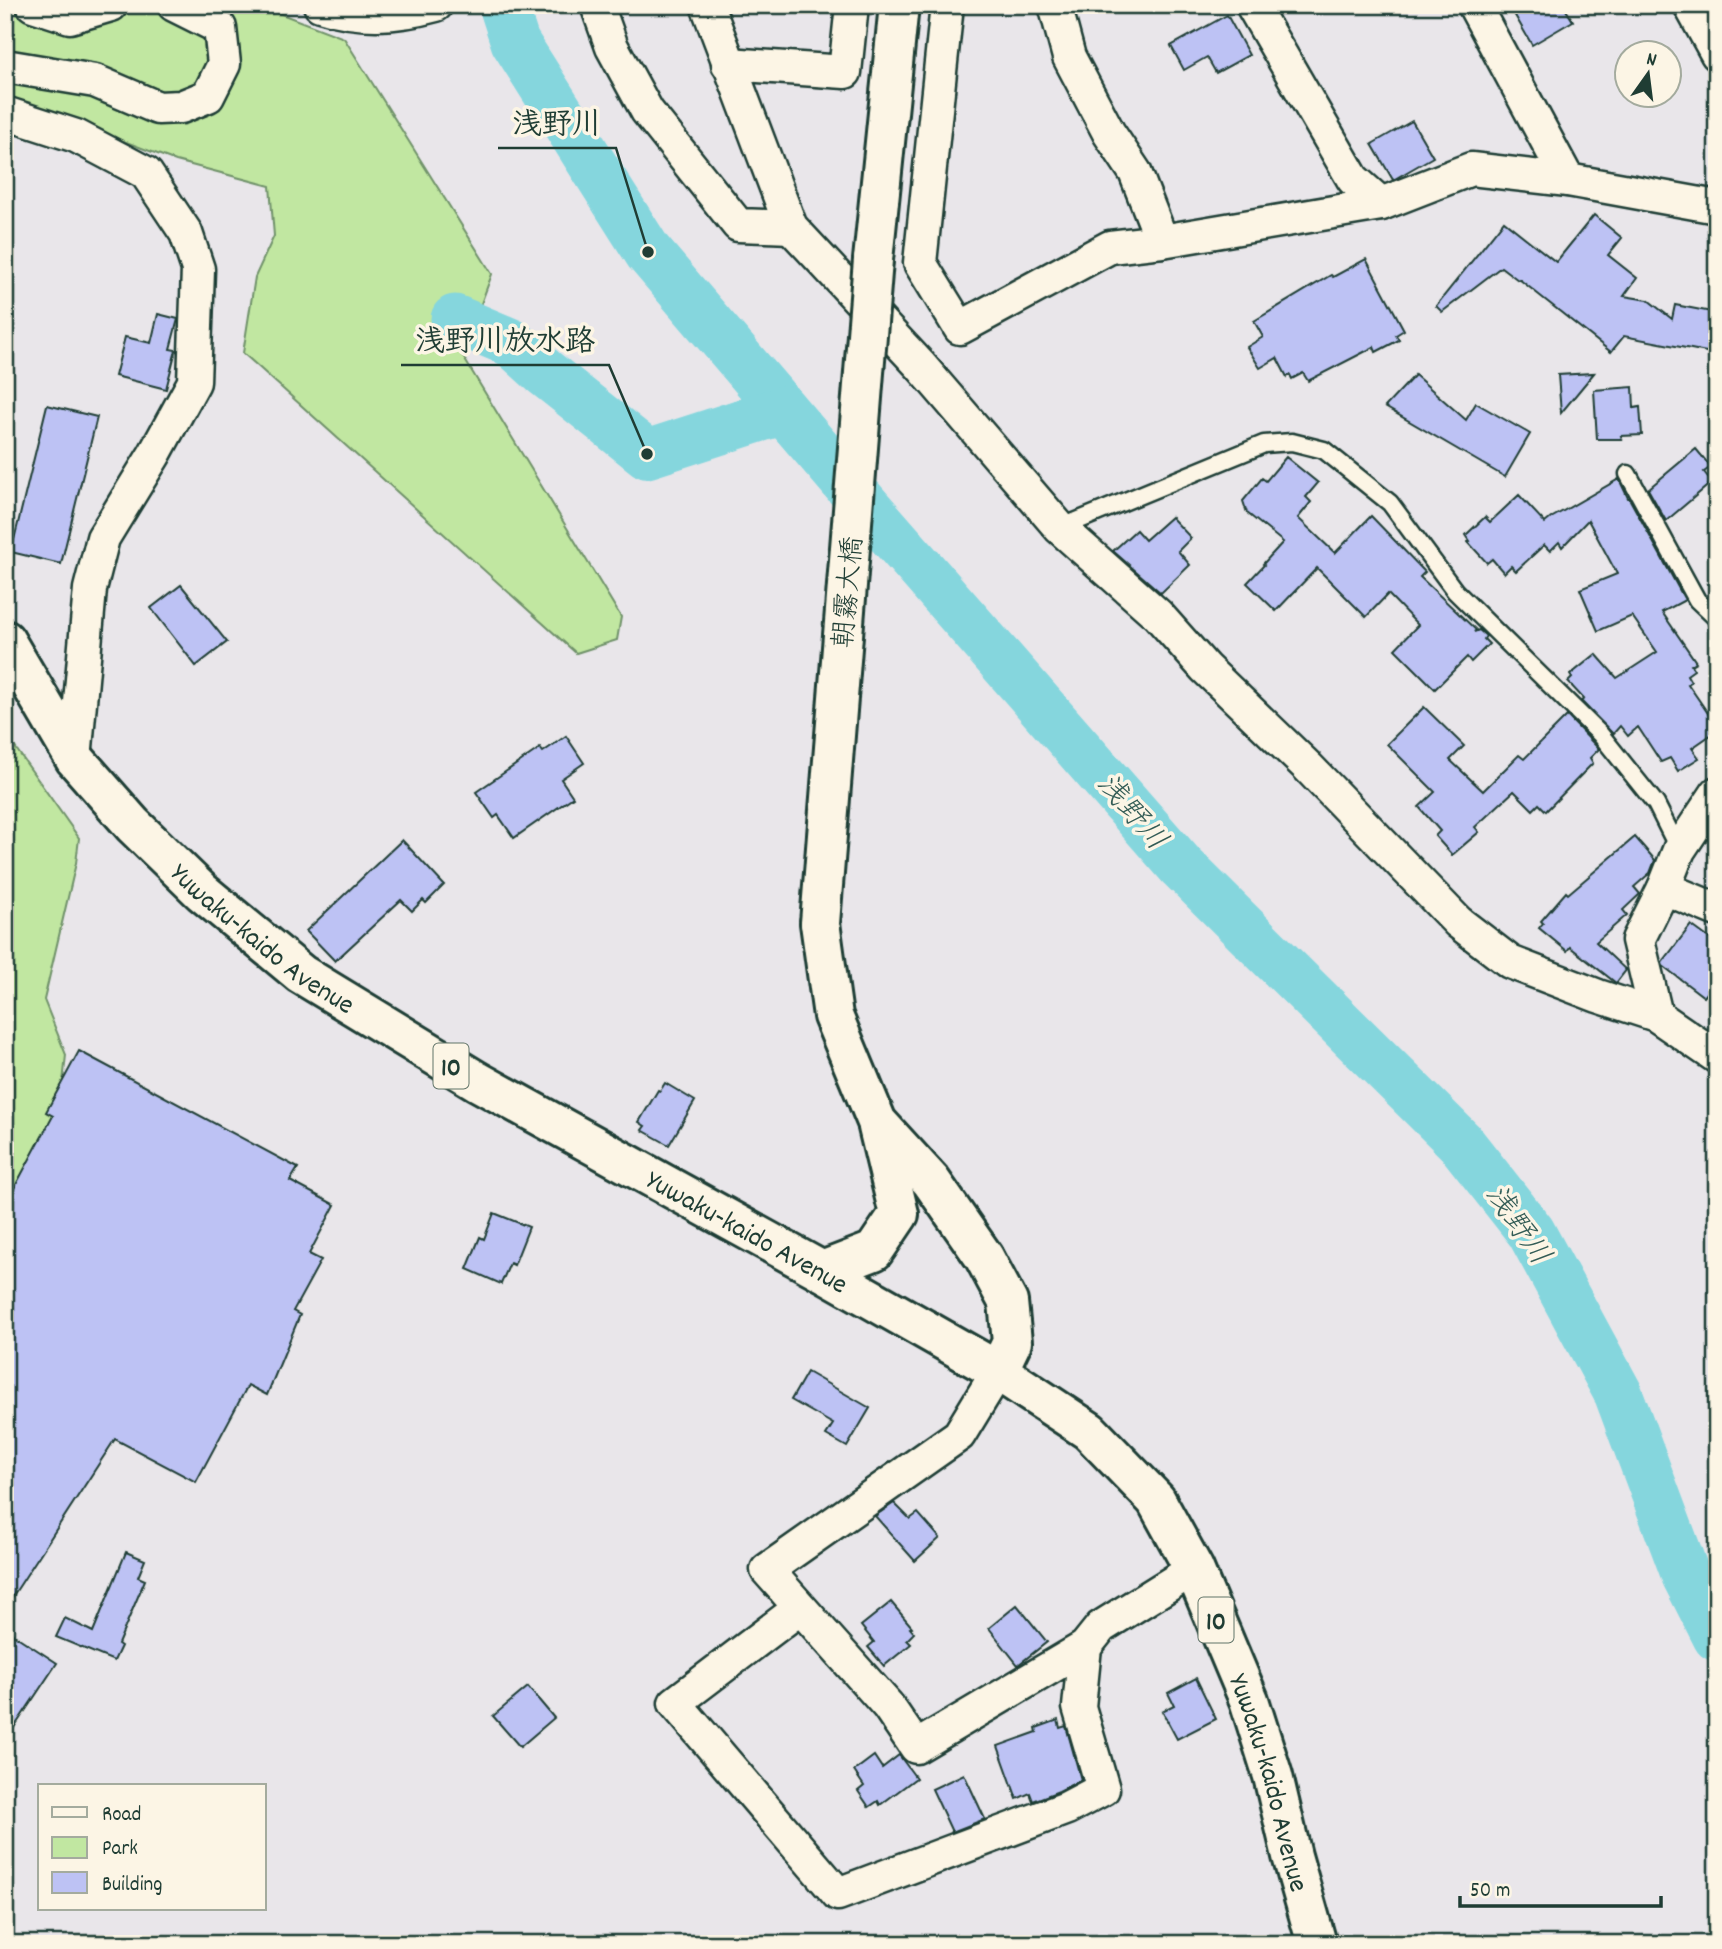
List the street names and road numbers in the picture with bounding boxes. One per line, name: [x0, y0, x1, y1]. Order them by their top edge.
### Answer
street label: 朝霧大橋: [826, 535, 876, 650]
street label: Yuwaku-kaido Avenue: [159, 856, 361, 1027]
road number: 10: [434, 1044, 468, 1088]
street label: Yuwaku-kaido Avenue: [637, 1163, 854, 1307]
road number: 10: [1198, 1597, 1234, 1642]
street label: Yuwaku-kaido Avenue: [1215, 1669, 1316, 1897]

